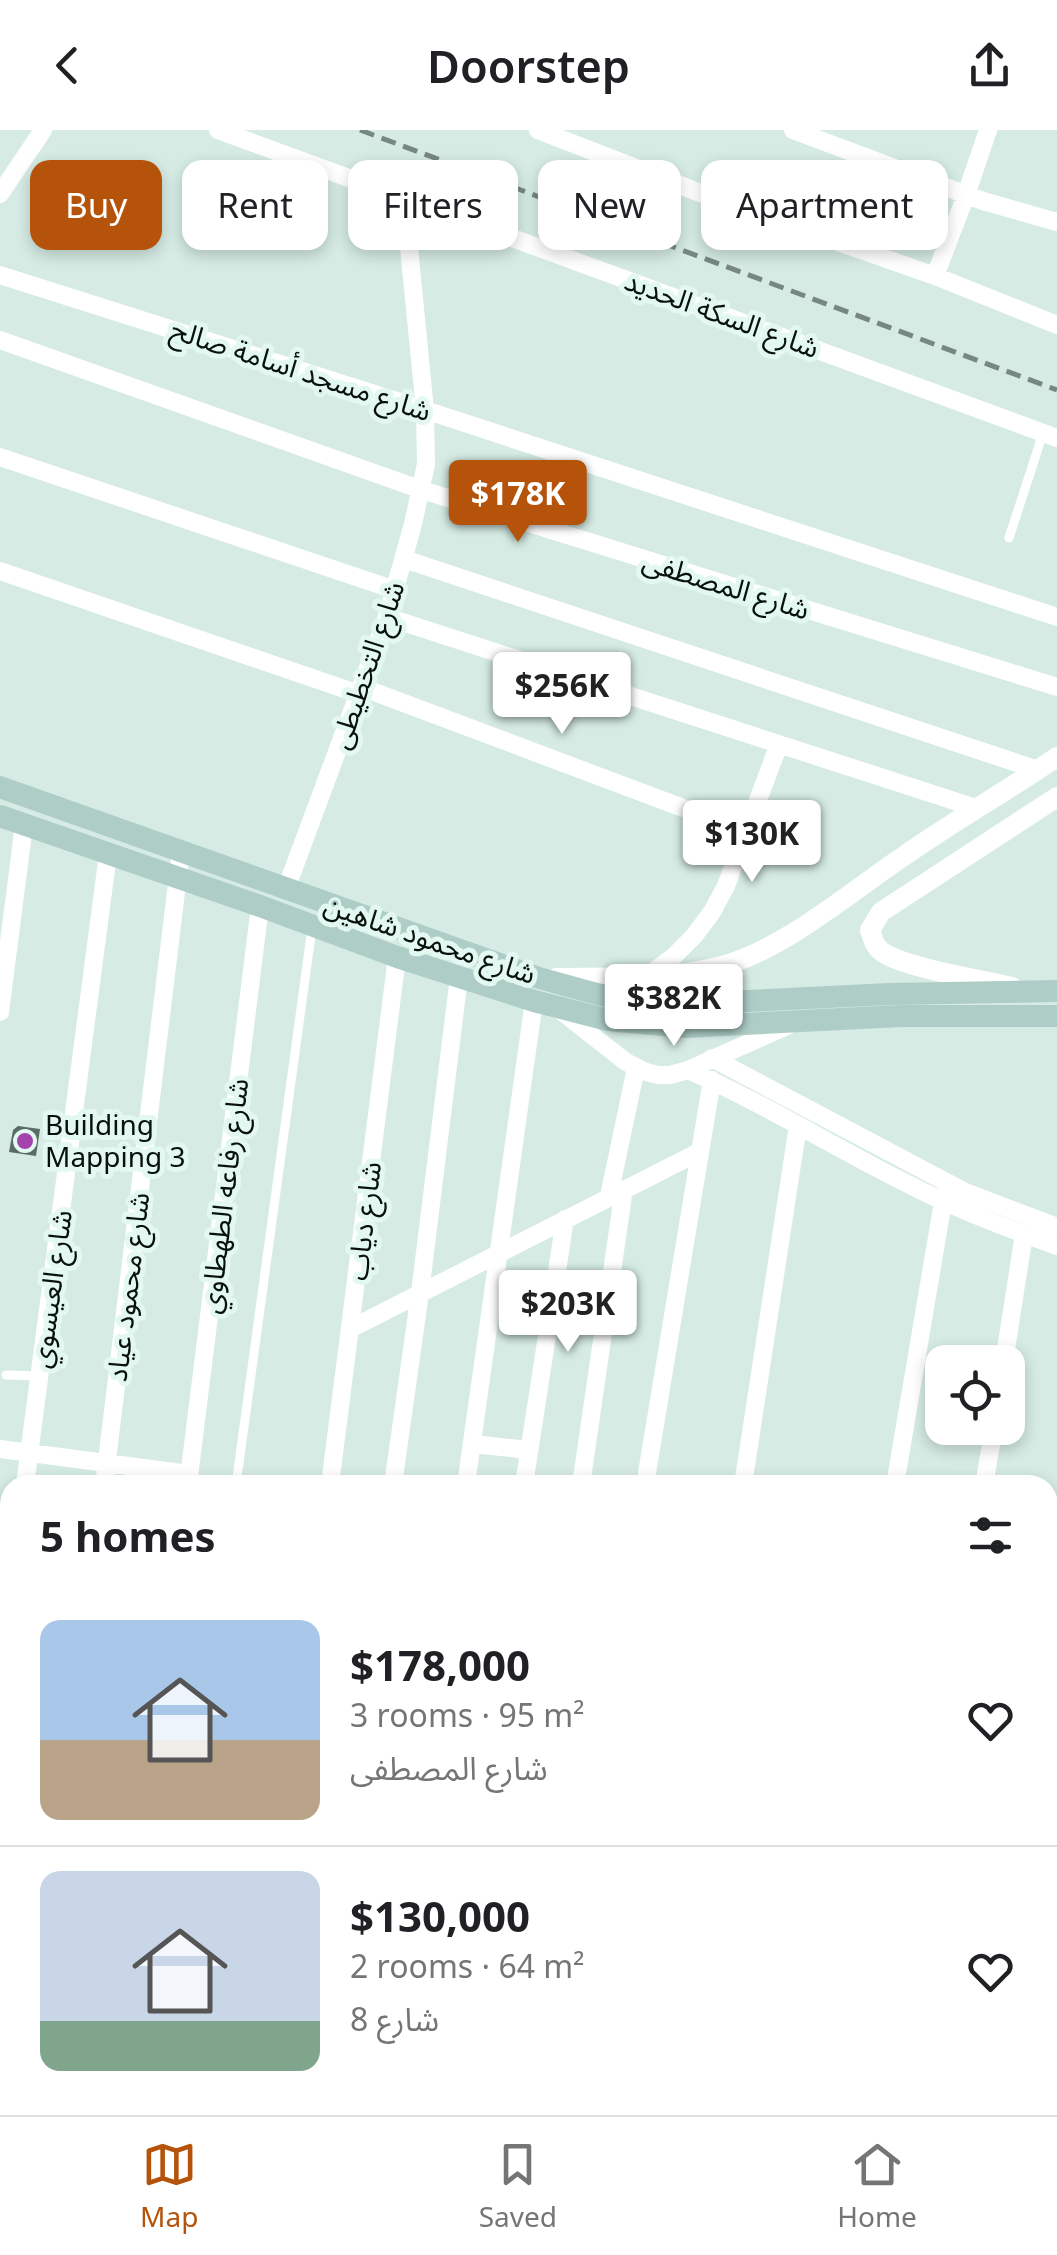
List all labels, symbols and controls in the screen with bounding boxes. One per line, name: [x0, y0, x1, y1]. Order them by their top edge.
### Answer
text: Doorstep: [427, 35, 630, 96]
icon: back: [40, 38, 95, 93]
icon: share: [962, 38, 1017, 93]
chip: Buy: [30, 160, 162, 250]
chip: Rent: [182, 160, 328, 250]
chip: Filters: [348, 160, 518, 250]
chip: New: [538, 160, 681, 250]
chip: Apartment: [701, 160, 948, 250]
street label: شارع السكة الحديد: [619, 260, 825, 369]
street label: شارع مسجد أسامة صالح: [165, 309, 436, 432]
pin: $178K: [448, 460, 588, 545]
text: $178K: [471, 471, 565, 514]
street label: شارع المصطفى: [637, 541, 815, 630]
street label: شارع التخطيطى: [320, 576, 415, 755]
pin: $256K: [492, 652, 632, 737]
text: $256K: [515, 663, 609, 706]
pin: $130K: [682, 800, 822, 885]
text: $130K: [705, 811, 799, 854]
street label: شارع محمود شاهين: [318, 884, 541, 995]
pin: $382K: [604, 964, 744, 1049]
text: $382K: [627, 975, 721, 1018]
street label: شارع رفاعه الطهطاوي: [190, 1076, 260, 1316]
place label: Building Mapping 3: [45, 1105, 186, 1175]
marker: Building Mapping 3: [14, 1130, 36, 1152]
street label: شارع دياب: [337, 1159, 392, 1283]
street label: شارع محمود عياد: [97, 1190, 160, 1384]
street label: شارع العيسوي: [20, 1207, 83, 1371]
pin: $203K: [498, 1270, 638, 1355]
text: $203K: [521, 1281, 615, 1324]
map controls: [925, 1345, 1025, 1445]
button: locate: [925, 1345, 1025, 1445]
text: 5 homes: [40, 1507, 216, 1564]
icon: filters: [963, 1508, 1018, 1563]
text: $178,000: [350, 1636, 530, 1693]
icon: home: [120, 1660, 240, 1780]
text: 3 rooms · 95 m²: [350, 1693, 584, 1736]
icon: heart: [963, 1693, 1018, 1748]
text: شارع المصطفى: [350, 1746, 548, 1789]
text: $130,000: [350, 1887, 530, 1944]
icon: home: [120, 1911, 240, 2031]
text: 2 rooms · 64 m²: [350, 1944, 584, 1987]
icon: heart: [963, 1944, 1018, 1999]
text: شارع 8: [350, 1997, 439, 2040]
tab: Map: [140, 2137, 198, 2235]
tab: Saved: [479, 2137, 557, 2235]
tab: Home: [837, 2137, 917, 2235]

